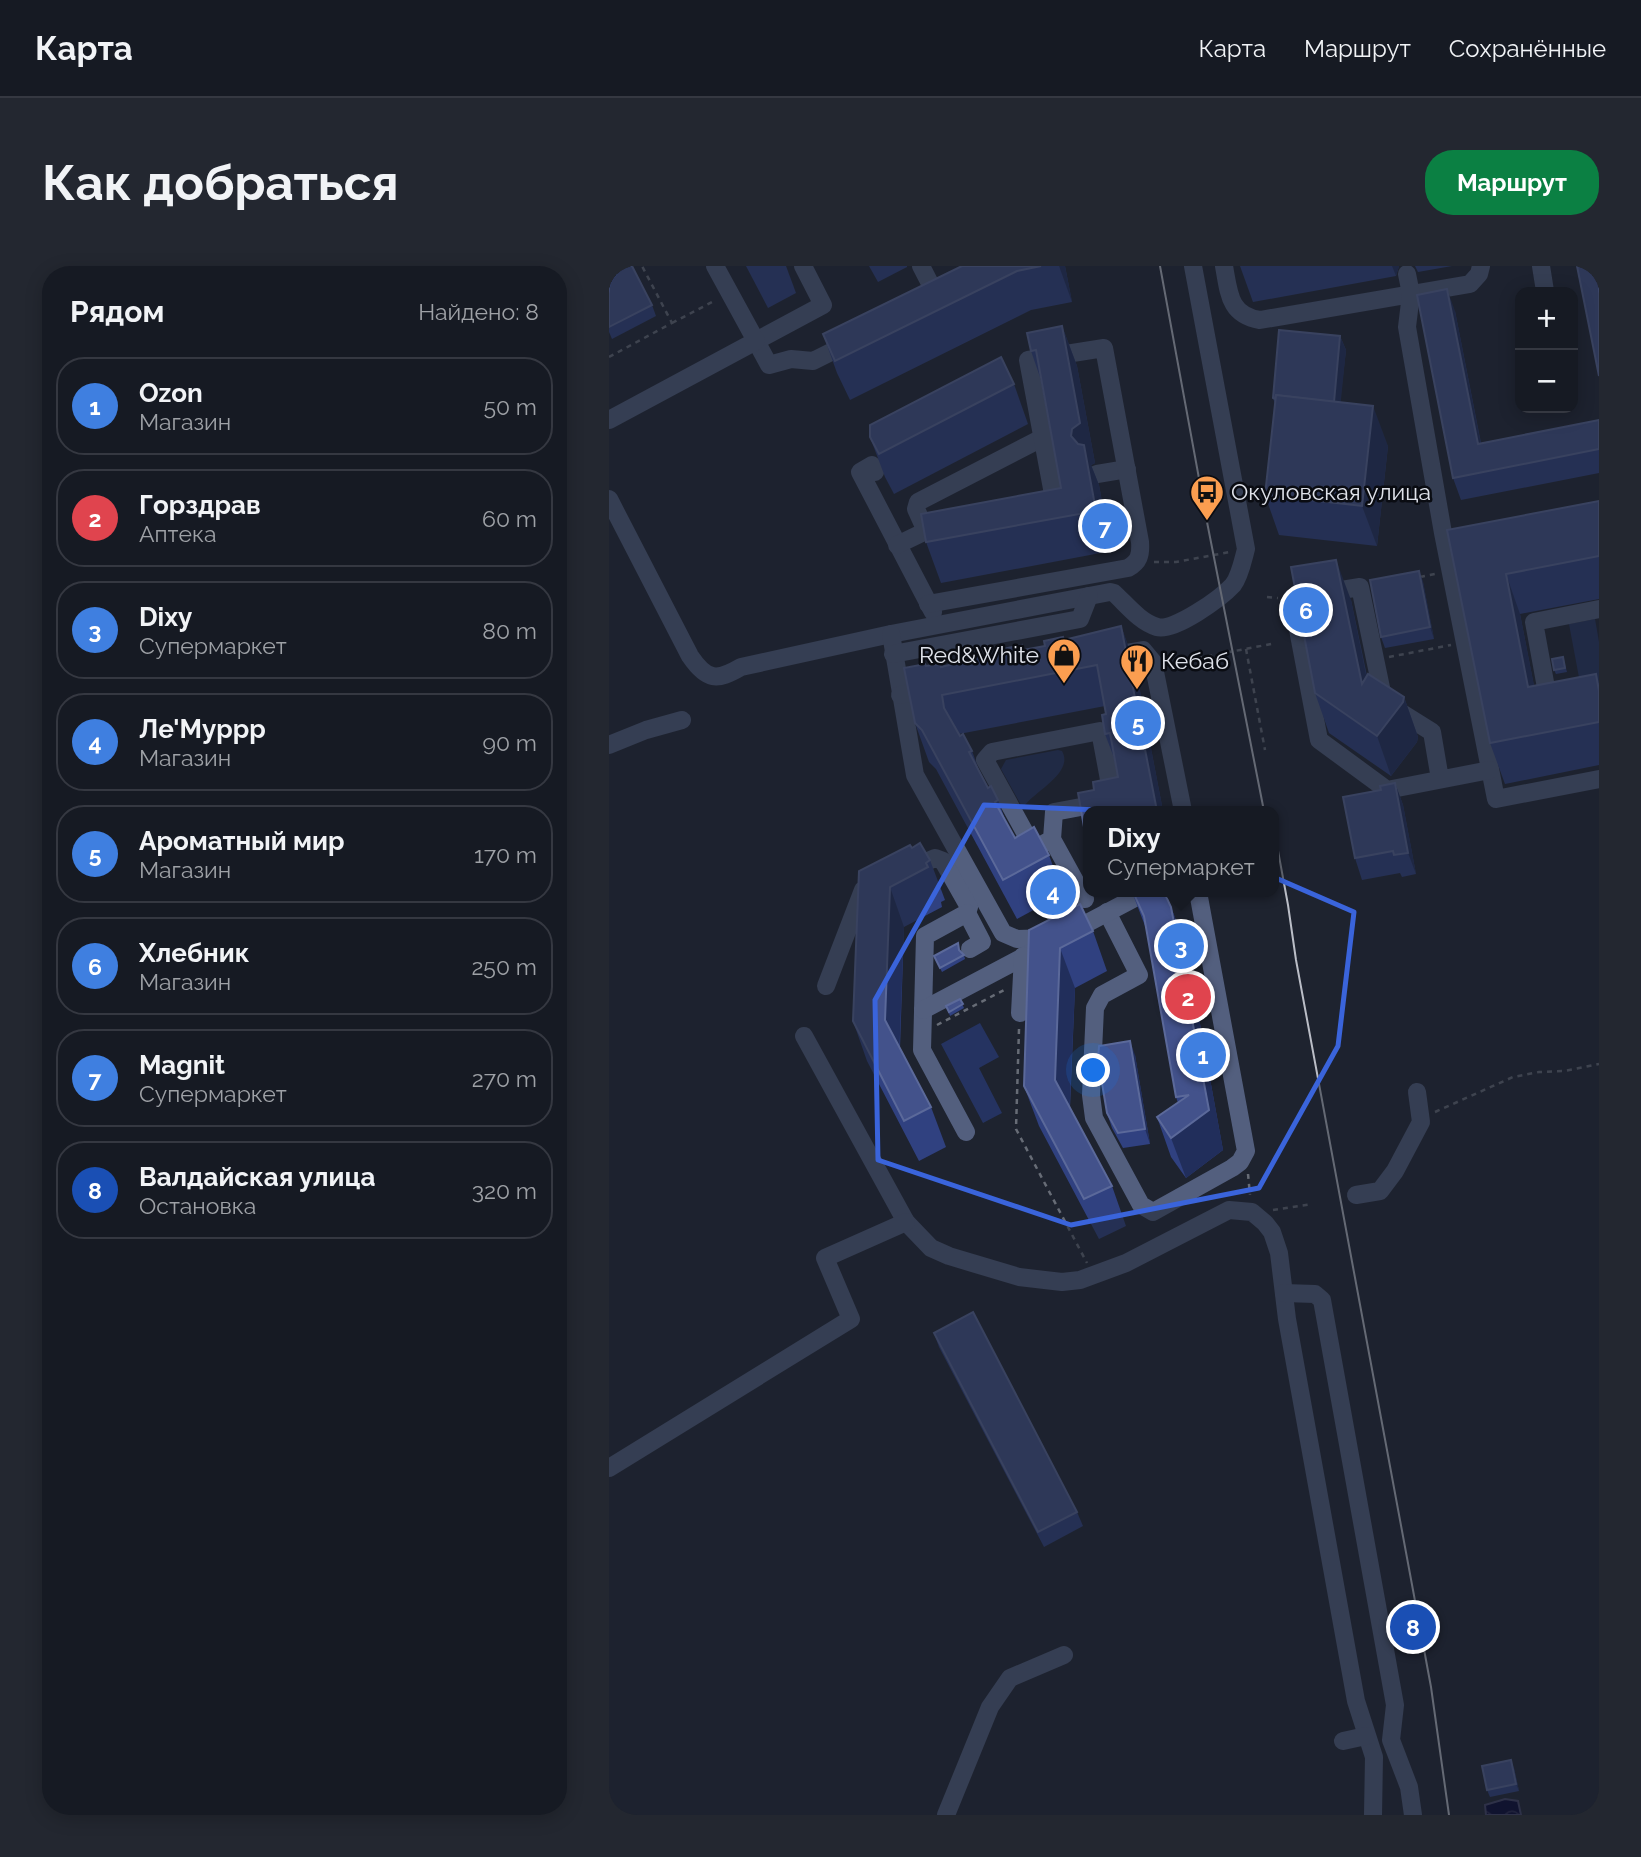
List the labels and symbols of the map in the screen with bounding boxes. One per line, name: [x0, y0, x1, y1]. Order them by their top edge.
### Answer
bus stop icon: Окуловская улица: [1188, 473, 1226, 522]
place label: Окуловская улица: [1231, 478, 1431, 505]
pin: 7: [1082, 500, 1128, 552]
pin: 6: [1283, 584, 1329, 636]
shop icon: Red&White: [1045, 636, 1083, 685]
place label: Red&White: [919, 641, 1039, 668]
restaurant icon: Кебаб: [1118, 642, 1156, 691]
place label: Кебаб: [1161, 647, 1229, 674]
pin: 5: [1115, 697, 1161, 749]
pin: 4: [1030, 866, 1076, 918]
pin: 3: [1158, 920, 1204, 972]
pin: 2: [1165, 971, 1211, 1023]
pin: 1: [1180, 1029, 1226, 1081]
your location: [1076, 1053, 1110, 1087]
pin: 8: [1390, 1601, 1436, 1653]

